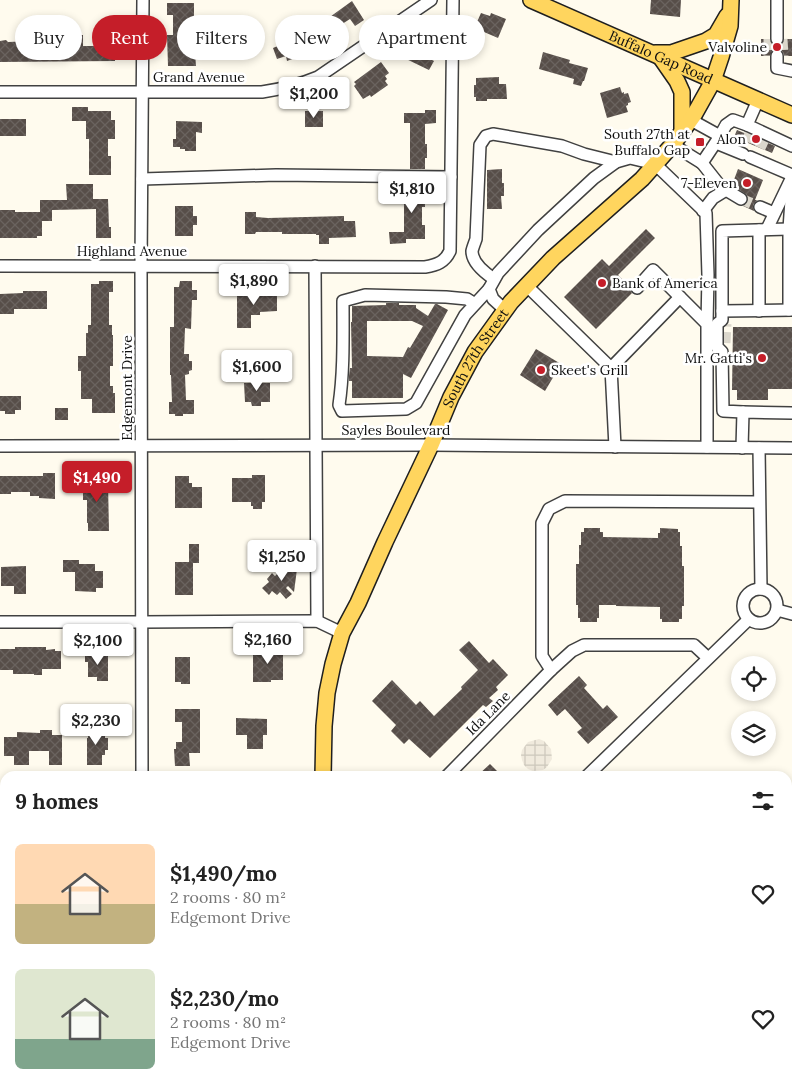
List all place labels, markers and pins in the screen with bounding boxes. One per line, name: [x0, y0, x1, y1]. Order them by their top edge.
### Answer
place label: Valvoline: [707, 38, 767, 56]
marker: Valvoline: [771, 41, 783, 53]
pin: $1,200: [273, 76, 355, 119]
place label: South 27th at Buffalo Gap: [604, 125, 691, 159]
place label: Alon: [716, 130, 746, 148]
marker: Alon: [750, 133, 762, 145]
marker: South 27th at Buffalo Gap: [694, 136, 706, 148]
pin: $1,810: [371, 172, 453, 214]
place label: 7-Eleven: [681, 174, 737, 192]
marker: 7-Eleven: [741, 177, 753, 189]
pin: $1,890: [213, 264, 295, 306]
place label: Bank of America: [612, 274, 718, 292]
marker: Bank of America: [596, 277, 608, 289]
place label: Mr. Gatti's: [684, 349, 752, 367]
pin: $1,600: [216, 350, 298, 392]
marker: Mr. Gatti's: [756, 352, 768, 364]
place label: Skeet's Grill: [551, 361, 628, 379]
marker: Skeet's Grill: [535, 364, 547, 376]
pin: $1,490: [56, 460, 138, 503]
pin: $1,250: [241, 540, 323, 582]
pin: $2,160: [227, 622, 309, 665]
pin: $2,100: [57, 624, 139, 666]
pin: $2,230: [55, 704, 137, 746]

